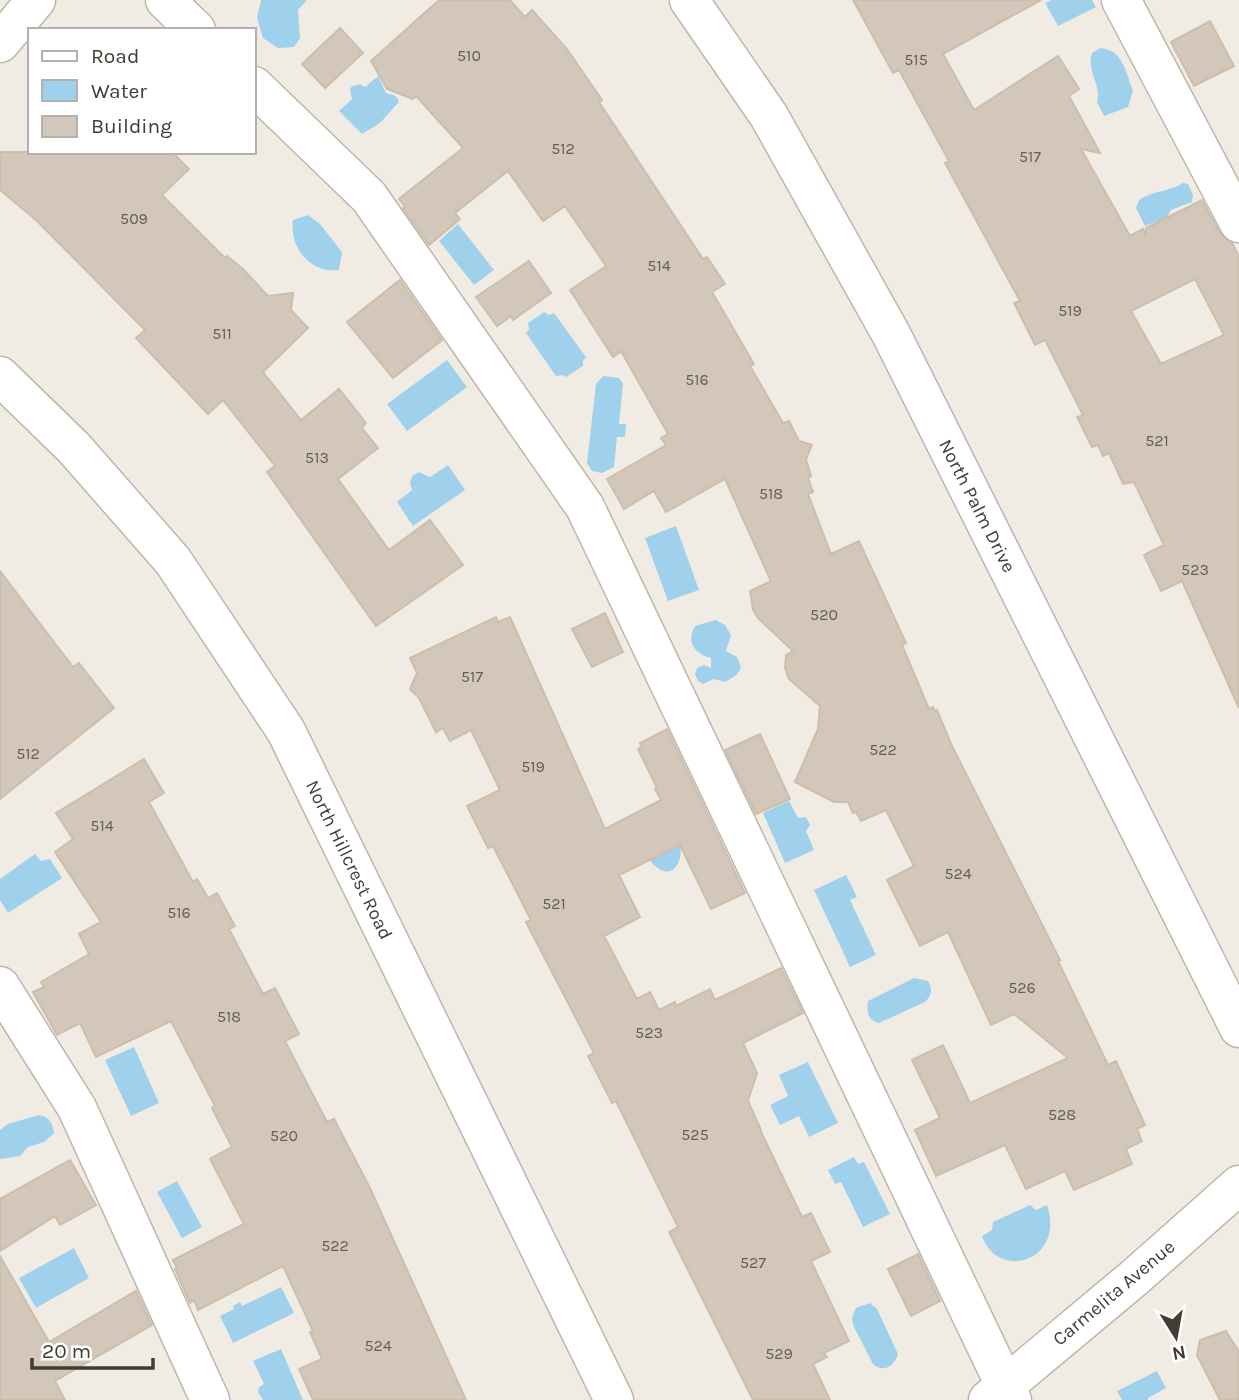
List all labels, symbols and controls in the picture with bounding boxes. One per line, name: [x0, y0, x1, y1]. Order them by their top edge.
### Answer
legend: [28, 28, 256, 154]
text: Road: [91, 44, 139, 68]
house number: 510: [457, 46, 481, 65]
house number: 515: [904, 50, 928, 69]
text: Water: [91, 79, 147, 103]
text: Building: [91, 114, 172, 138]
house number: 512: [551, 139, 575, 158]
house number: 517: [1019, 147, 1041, 166]
house number: 509: [120, 209, 148, 228]
house number: 514: [647, 256, 671, 275]
house number: 519: [1058, 301, 1082, 320]
house number: 511: [212, 324, 232, 343]
house number: 516: [685, 370, 709, 389]
house number: 521: [1145, 431, 1169, 450]
street label: North Palm Drive: [934, 436, 1020, 576]
house number: 513: [305, 448, 329, 467]
house number: 518: [759, 484, 783, 503]
house number: 523: [1181, 560, 1209, 579]
house number: 520: [810, 605, 838, 624]
house number: 517: [461, 667, 483, 686]
house number: 522: [869, 740, 897, 759]
house number: 512: [16, 744, 40, 763]
house number: 519: [521, 757, 545, 776]
street label: North Hillcrest Road: [301, 777, 397, 943]
house number: 514: [90, 816, 114, 835]
house number: 524: [944, 864, 972, 883]
house number: 521: [542, 894, 566, 913]
house number: 516: [167, 903, 191, 922]
house number: 526: [1008, 978, 1036, 997]
house number: 518: [217, 1007, 241, 1026]
house number: 523: [635, 1023, 663, 1042]
house number: 528: [1048, 1105, 1076, 1124]
house number: 525: [681, 1125, 709, 1144]
house number: 520: [270, 1126, 298, 1145]
house number: 522: [321, 1236, 349, 1255]
street label: Carmelita Avenue: [1049, 1236, 1179, 1350]
house number: 527: [740, 1253, 766, 1272]
north arrow: [1141, 1302, 1211, 1372]
scale bar: [32, 1326, 152, 1370]
house number: 524: [364, 1336, 392, 1355]
text: 20 m: [42, 1339, 91, 1363]
text: N: [1170, 1341, 1188, 1365]
house number: 529: [765, 1344, 793, 1363]

